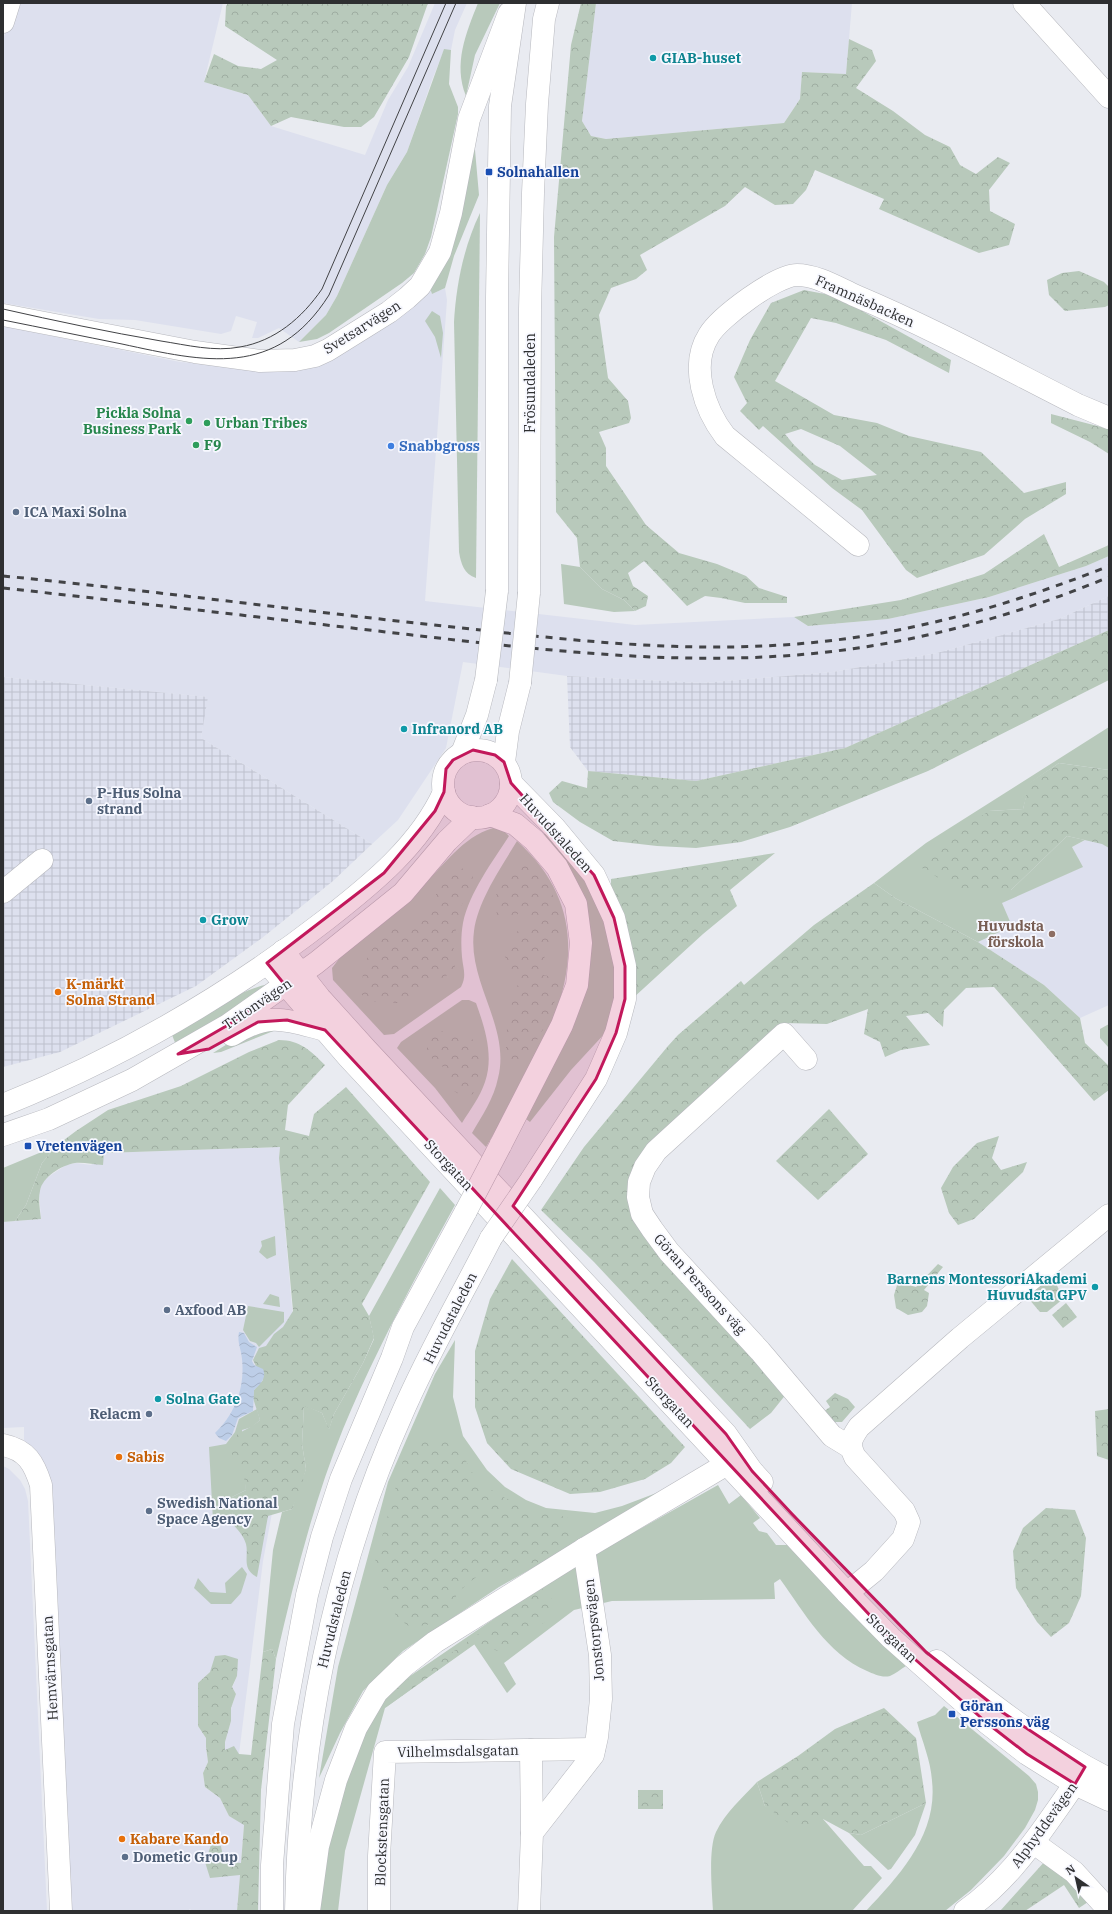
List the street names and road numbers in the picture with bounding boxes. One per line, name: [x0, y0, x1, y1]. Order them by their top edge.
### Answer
street label: Framnäsbacken: [813, 271, 917, 331]
street label: Svetsarvägen: [320, 296, 404, 358]
street label: Frösundaleden: [521, 333, 539, 433]
street label: Huvudstaleden: [516, 790, 596, 876]
street label: Tritonvägen: [219, 974, 295, 1034]
street label: Storgatan: [421, 1135, 477, 1195]
street label: Göran Perssons väg: [650, 1230, 750, 1338]
street label: Huvudstaleden: [419, 1269, 481, 1367]
street label: Storgatan: [642, 1372, 698, 1432]
street label: Huvudstaleden: [313, 1568, 355, 1670]
street label: Jonstorpsvägen: [580, 1578, 608, 1682]
street label: Storgatan: [863, 1609, 921, 1667]
street label: Hemvärnsgatan: [38, 1615, 62, 1721]
street label: Vilhelmsdalsgatan: [397, 1741, 519, 1761]
street label: Blockstensgatan: [371, 1777, 393, 1887]
street label: Alphyddevägen: [1007, 1779, 1081, 1871]

